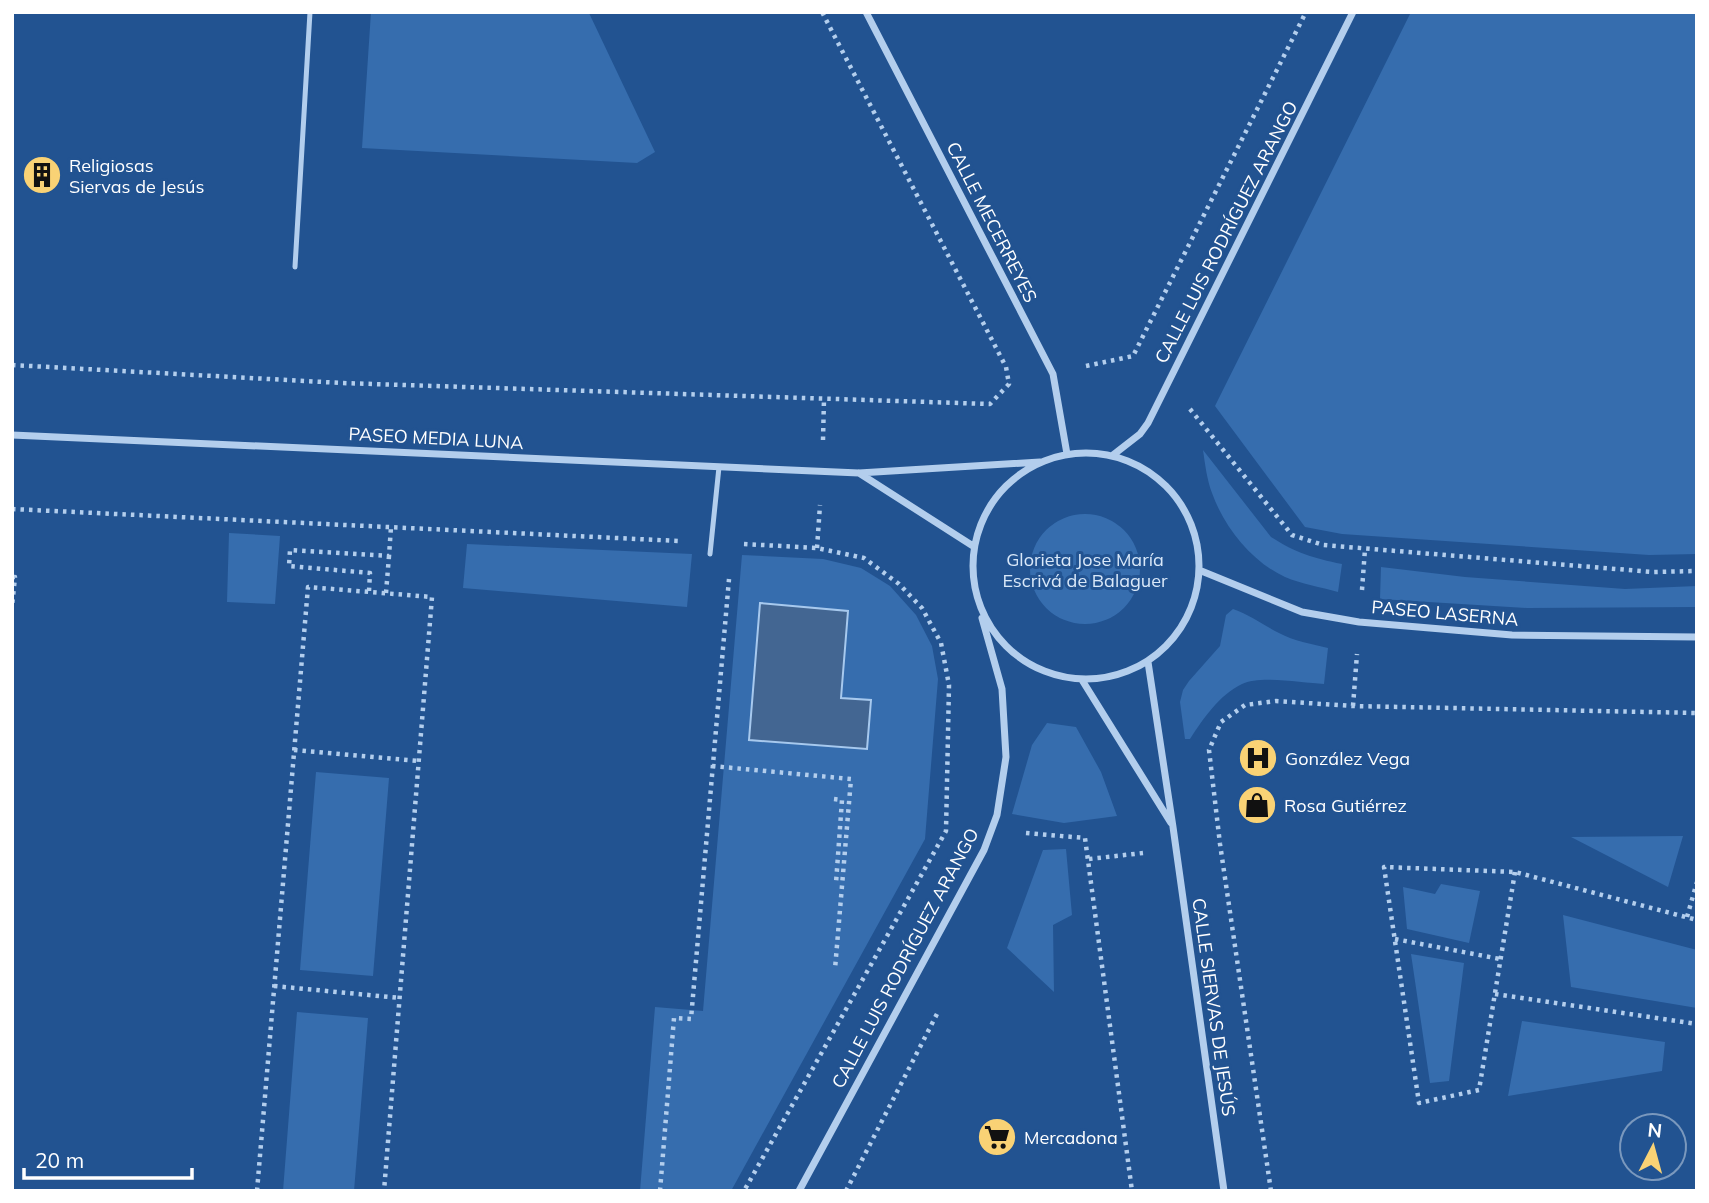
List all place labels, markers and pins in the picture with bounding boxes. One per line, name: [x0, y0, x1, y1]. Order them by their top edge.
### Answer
building icon: Religiosas Siervas de Jesús: [21, 154, 63, 196]
place label: Religiosas Siervas de Jesús: [69, 154, 204, 198]
hospital icon: González Vega: [1237, 737, 1279, 779]
place label: González Vega: [1285, 747, 1410, 770]
shop icon: Rosa Gutiérrez: [1236, 784, 1278, 826]
place label: Rosa Gutiérrez: [1284, 794, 1407, 817]
supermarket icon: Mercadona: [976, 1116, 1018, 1158]
place label: Mercadona: [1024, 1126, 1118, 1149]

